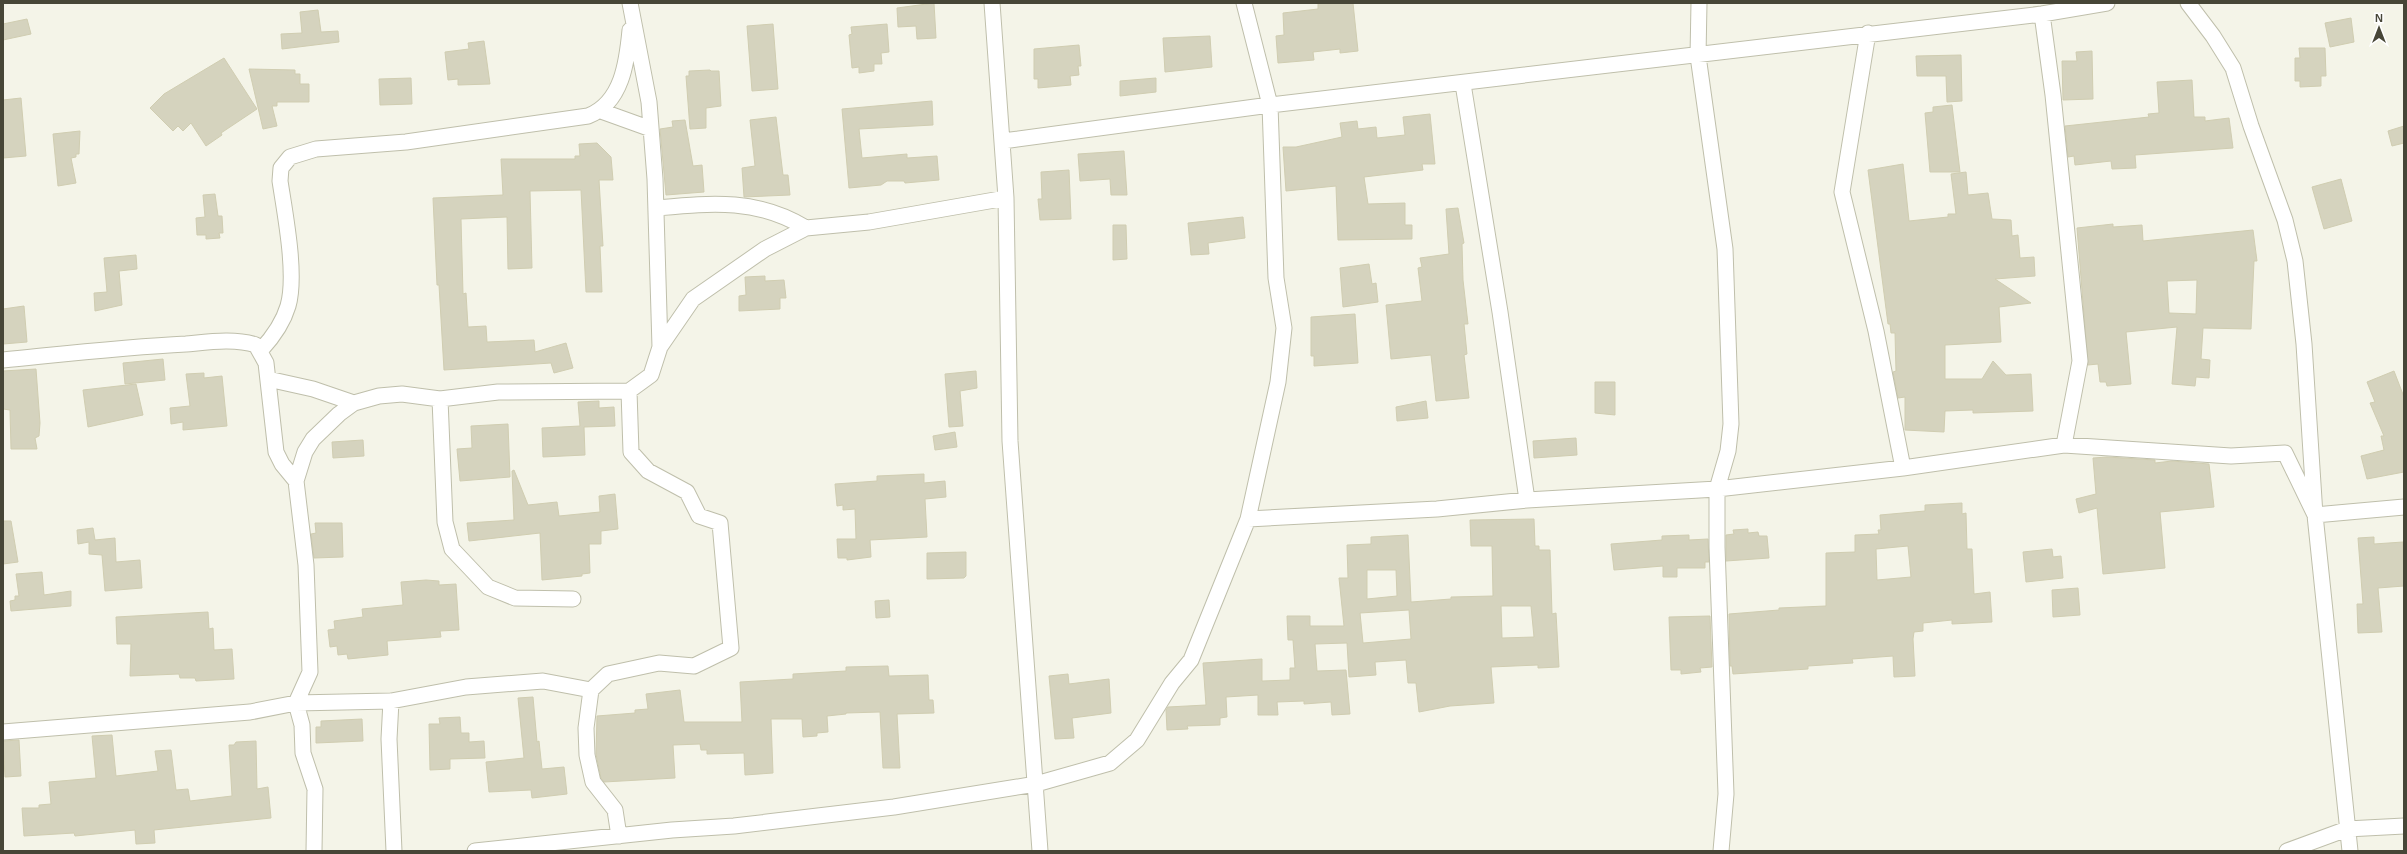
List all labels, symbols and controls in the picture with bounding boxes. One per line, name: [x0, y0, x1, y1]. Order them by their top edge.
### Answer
north arrow: [2359, 8, 2399, 48]
text: N: [2375, 12, 2383, 24]

